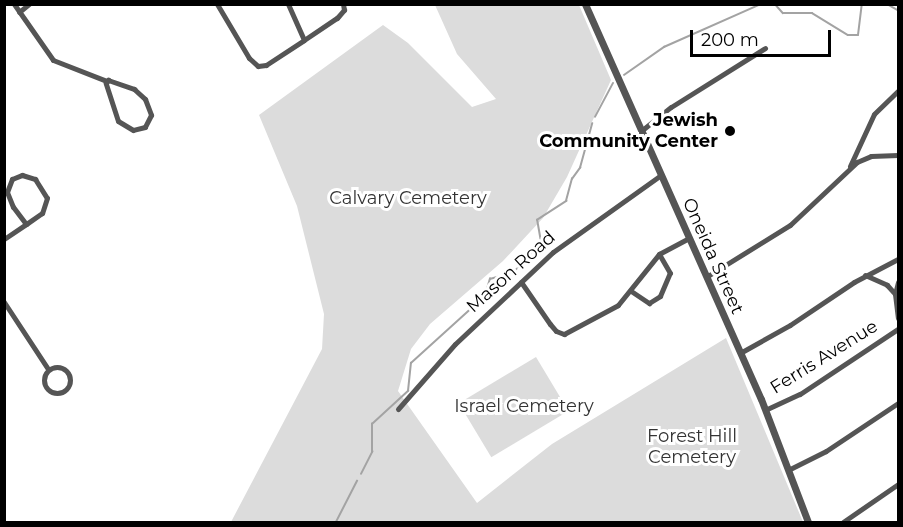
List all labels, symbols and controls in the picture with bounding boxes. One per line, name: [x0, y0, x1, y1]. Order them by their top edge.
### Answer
scale bar: [693, 18, 834, 56]
text: 200 m: [701, 29, 759, 51]
place label: Jewish Community Center: [539, 110, 718, 152]
marker: Jewish Community Center: [723, 124, 737, 138]
park label: Calvary Cemetery: [329, 187, 487, 209]
street label: Oneida Street: [678, 195, 748, 317]
street label: Mason Road: [462, 227, 560, 317]
street label: Ferris Avenue: [766, 315, 882, 399]
park label: Israel Cemetery: [454, 395, 594, 417]
park label: Forest Hill Cemetery: [647, 426, 737, 468]

